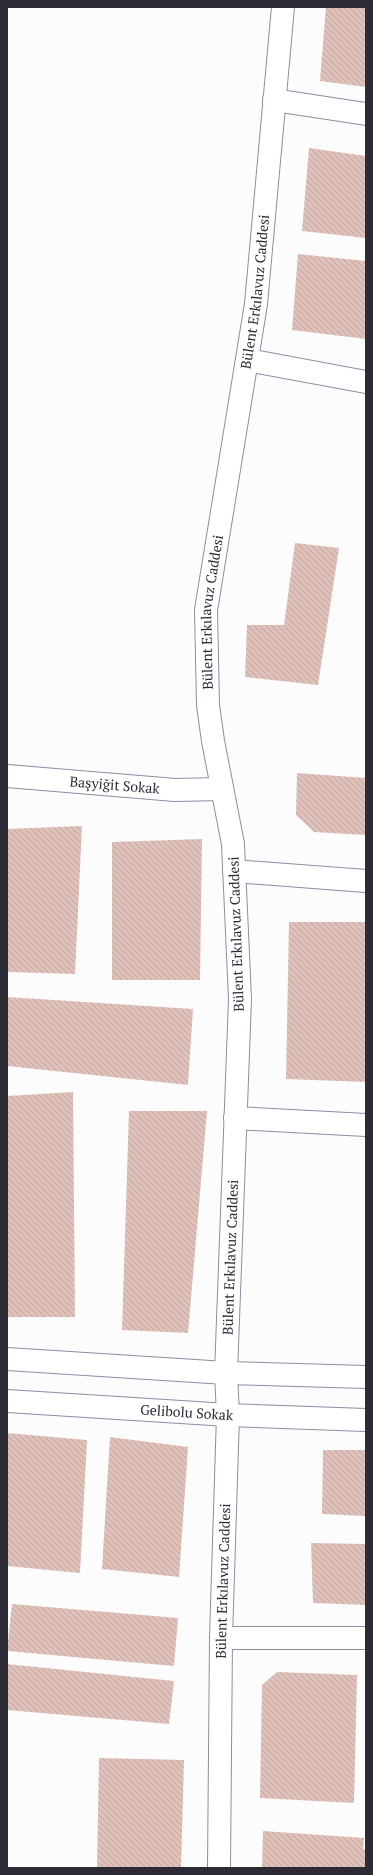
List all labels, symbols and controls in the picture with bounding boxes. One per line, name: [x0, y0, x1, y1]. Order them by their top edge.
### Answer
street label: Bülent Erkılavuz Caddesi: [236, 214, 273, 370]
street label: Bülent Erkılavuz Caddesi: [196, 533, 227, 690]
street label: Başyiğit Sokak: [69, 771, 161, 798]
street label: Bülent Erkılavuz Caddesi: [223, 856, 248, 1012]
street label: Bülent Erkılavuz Caddesi: [217, 1179, 242, 1335]
street label: Gelibolu Sokak: [140, 1399, 234, 1424]
street label: Bülent Erkılavuz Caddesi: [211, 1503, 234, 1659]

